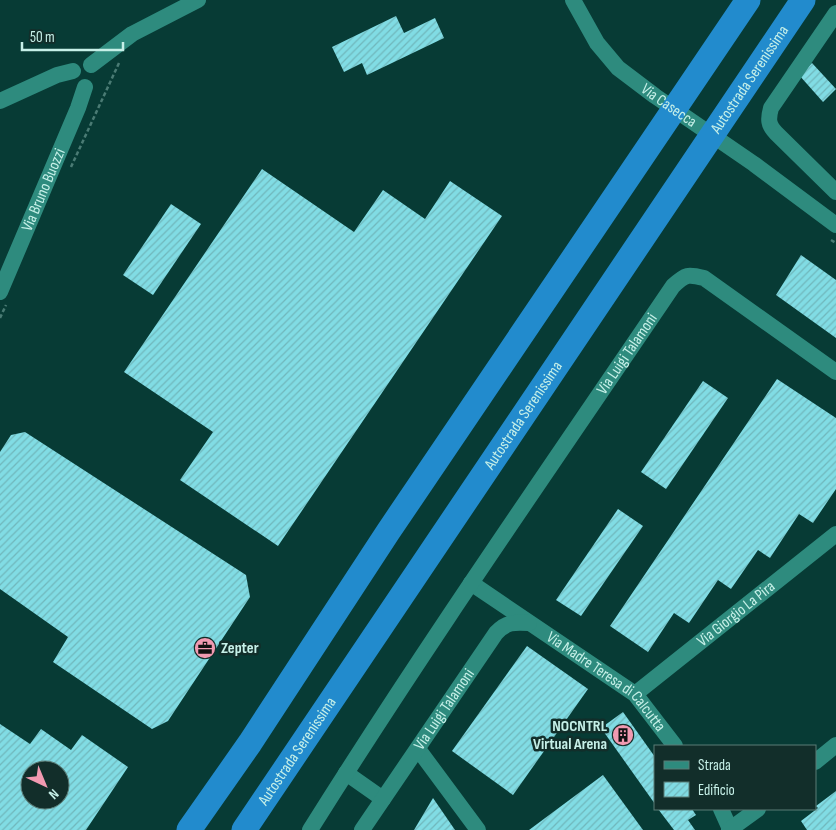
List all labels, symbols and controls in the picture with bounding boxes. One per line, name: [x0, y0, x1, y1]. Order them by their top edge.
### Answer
scale bar: [22, 20, 124, 52]
street label: Autostrada Serenissima: [706, 22, 793, 138]
text: 50 m: [30, 28, 55, 47]
street label: Via Casecca: [637, 79, 700, 131]
street label: Via Bruno Buozzi: [17, 145, 69, 234]
street label: Via Luigi Talamoni: [593, 310, 661, 398]
street label: Autostrada Serenissima: [480, 358, 566, 474]
street label: Via Giorgio La Pira: [693, 577, 779, 650]
street label: Via Madre Teresa di Calcutta: [543, 627, 670, 735]
office icon: Zepter: [193, 636, 217, 660]
place label: Zepter: [221, 639, 259, 658]
street label: Via Luigi Talamoni: [410, 665, 478, 753]
street label: Autostrada Serenissima: [253, 694, 340, 810]
place label: NOCNTRL Virtual Arena: [533, 717, 608, 754]
building icon: NOCNTRL Virtual Arena: [611, 723, 635, 747]
legend: [654, 745, 816, 810]
text: Strada: [698, 756, 731, 775]
north arrow: [20, 760, 70, 810]
text: Edificio: [698, 781, 735, 800]
text: N: [45, 785, 62, 803]

